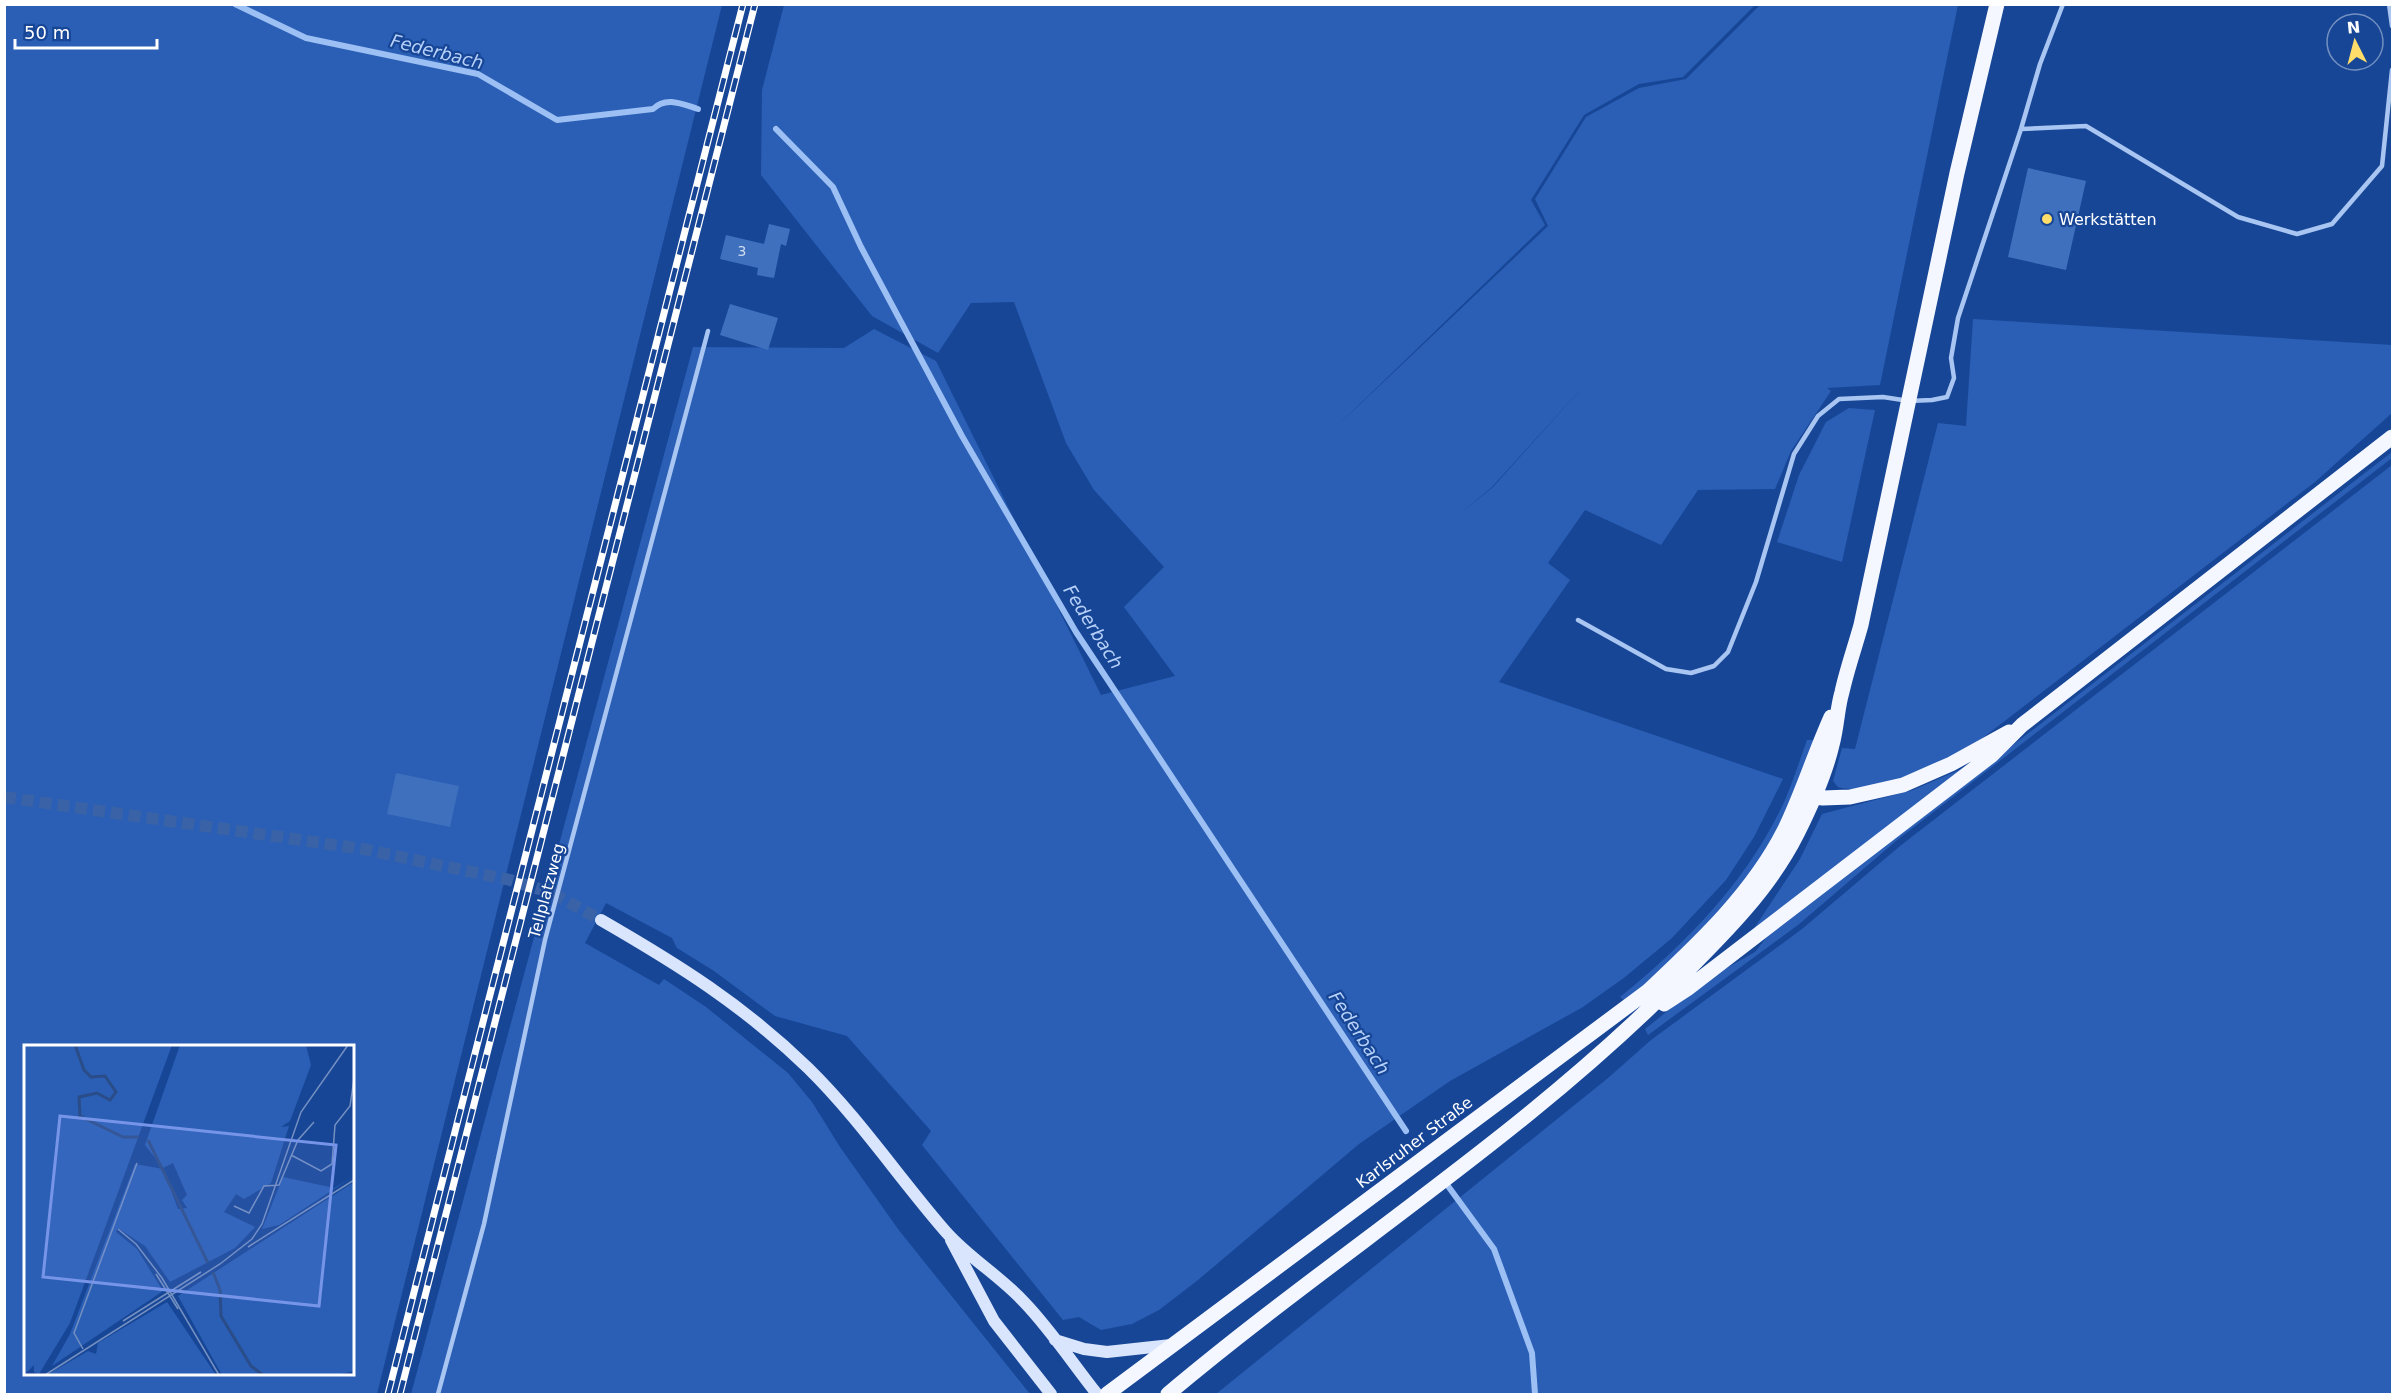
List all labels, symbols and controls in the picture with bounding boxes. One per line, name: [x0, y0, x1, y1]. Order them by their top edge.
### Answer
scale bar: [15, 12, 158, 50]
north arrow: [2325, 12, 2385, 72]
text: N: [2346, 17, 2361, 38]
text: 50 m: [24, 22, 70, 43]
water label: Federbach: [388, 30, 486, 73]
place label: Werkstätten: [2059, 210, 2157, 229]
marker: Werkstätten: [2040, 212, 2054, 226]
house number: 3: [738, 243, 746, 259]
water label: Federbach: [1059, 581, 1128, 673]
street label: Tellplatzweg: [524, 841, 568, 942]
water label: Federbach: [1325, 987, 1394, 1078]
inset map: [24, 1045, 354, 1375]
street label: Karlsruher Straße: [1352, 1093, 1476, 1192]

